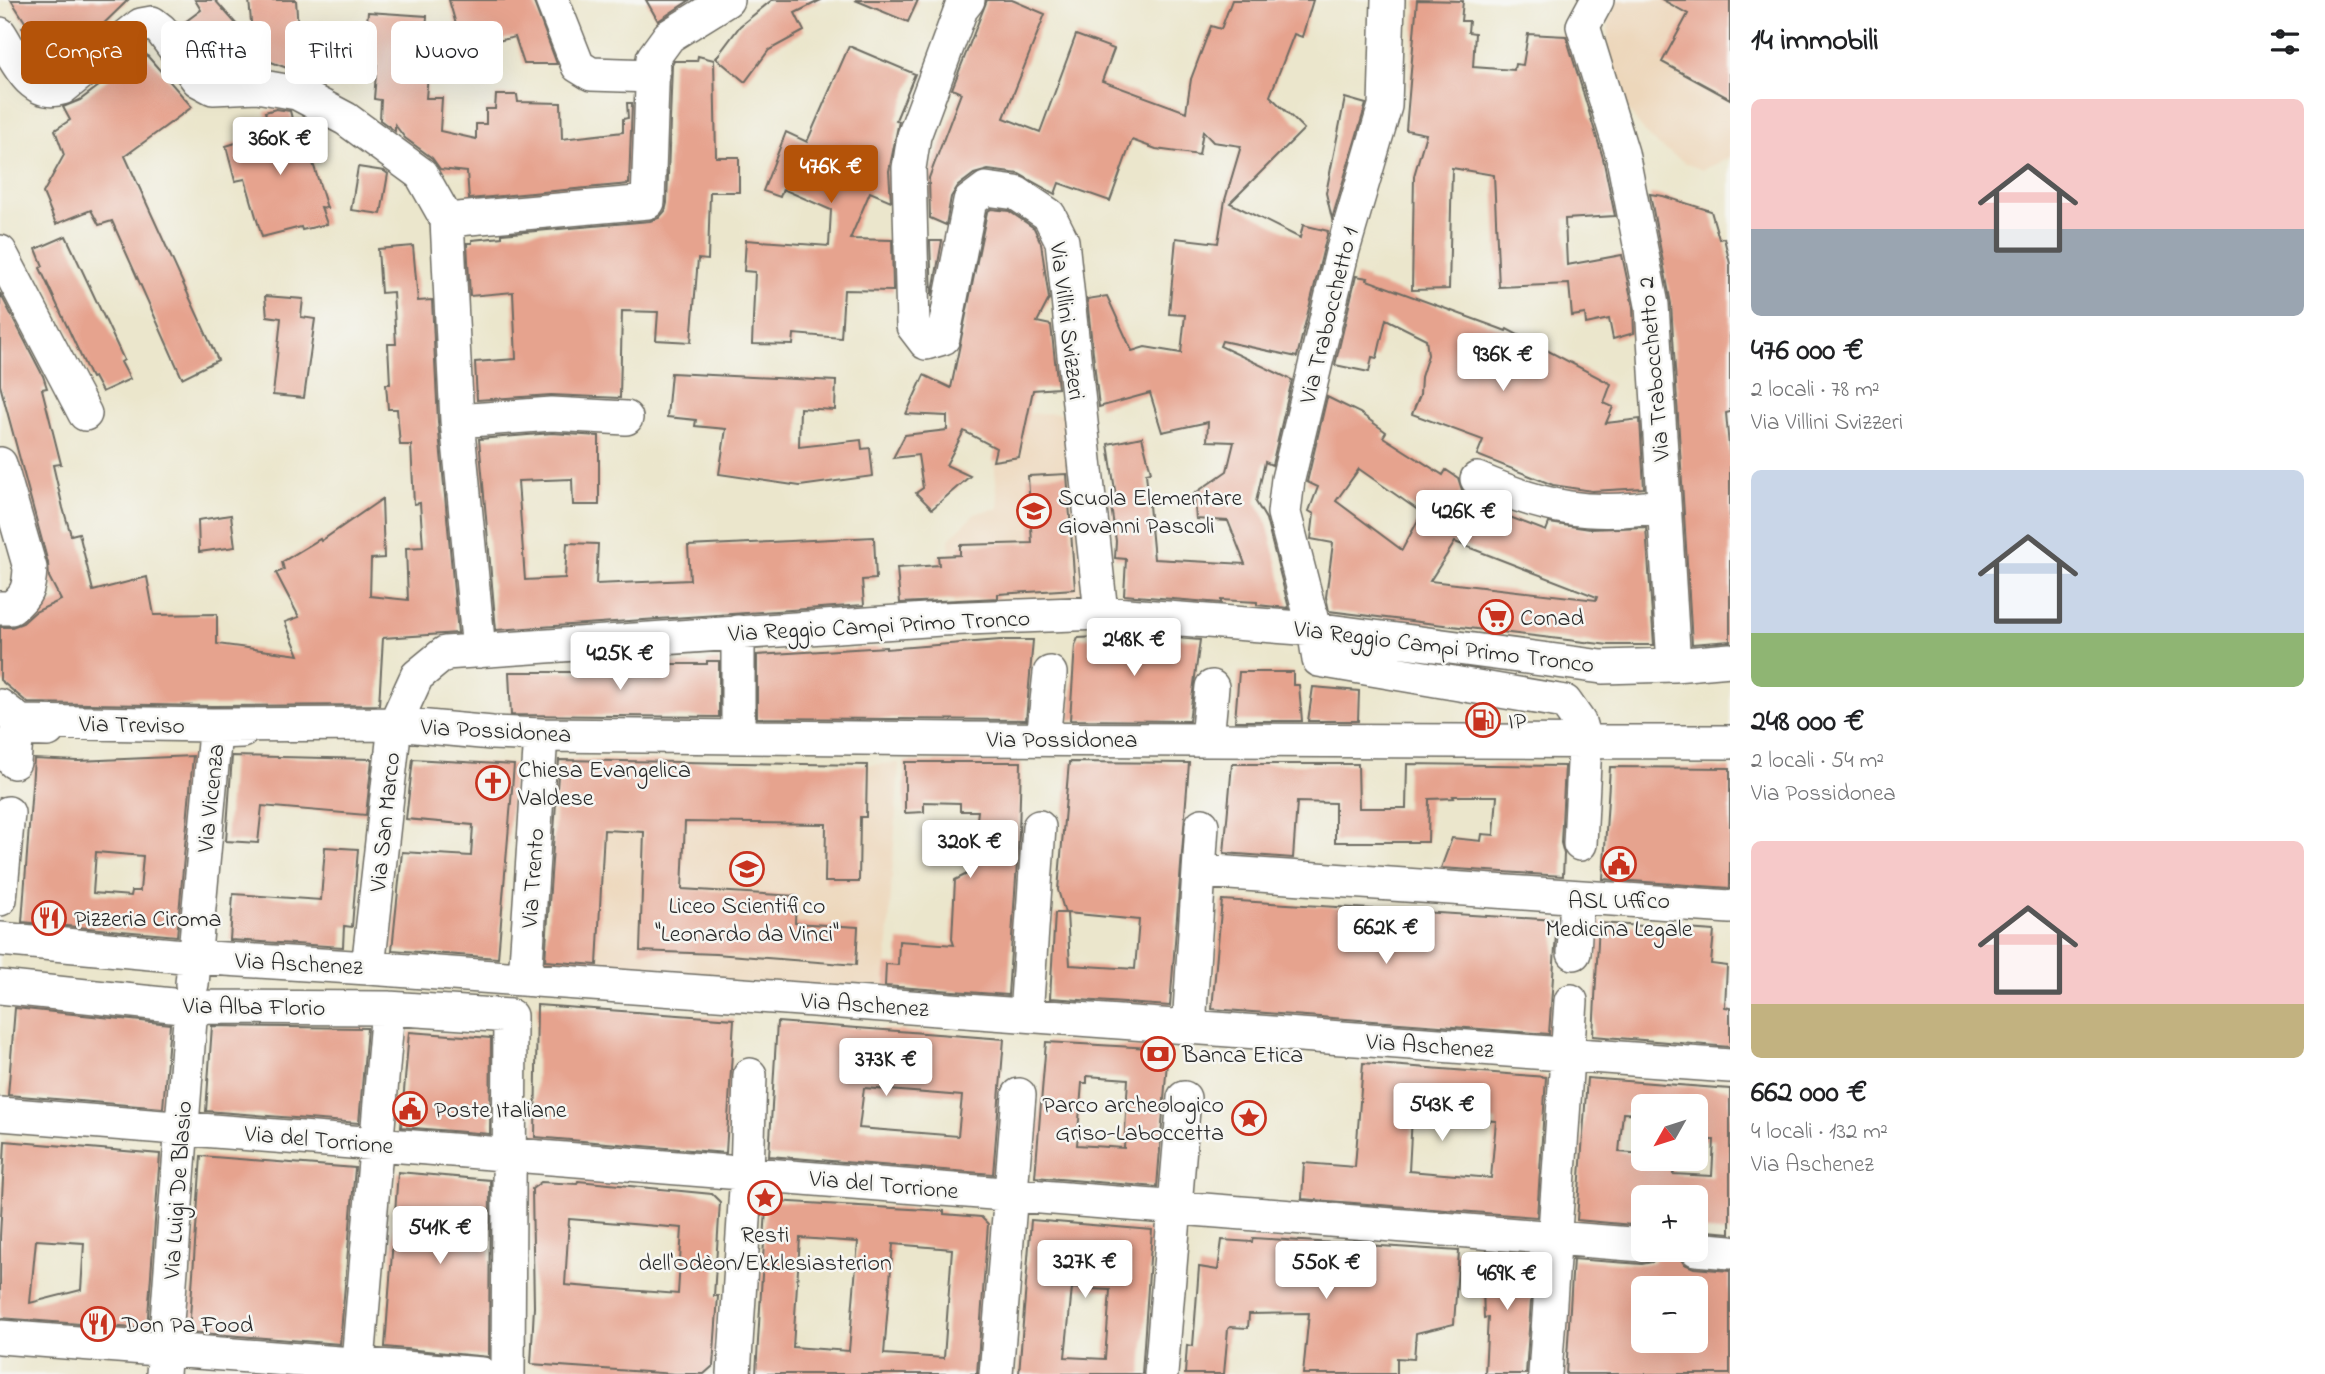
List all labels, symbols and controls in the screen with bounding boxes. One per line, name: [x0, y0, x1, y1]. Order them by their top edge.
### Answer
text: 14 immobili: [1751, 20, 1879, 64]
chip: Compra: [21, 21, 147, 84]
chip: Affitta: [161, 21, 271, 84]
chip: Filtri: [285, 21, 377, 84]
chip: Nuovo: [391, 21, 503, 84]
icon: filters: [2266, 23, 2304, 61]
pin: 360K €: [223, 118, 337, 177]
text: 360K €: [249, 123, 311, 156]
icon: home: [1965, 145, 2091, 271]
pin: 476K €: [774, 146, 888, 205]
text: 476K €: [800, 151, 862, 184]
street label: Via Trabocchetto 1: [1291, 223, 1369, 409]
street label: Via Villini Svizzeri: [1038, 239, 1093, 402]
street label: Via Trabocchetto 2: [1630, 275, 1681, 463]
text: 476 000 €: [1751, 330, 1864, 374]
pin: 936K €: [1446, 334, 1560, 393]
text: 936K €: [1473, 339, 1533, 372]
text: 2 locali · 78 m²: [1751, 374, 1880, 407]
text: Via Villini Svizzeri: [1751, 407, 1903, 440]
place label: Scuola Elementare Giovanni Pascoli: [1058, 482, 1242, 545]
pin: 426K €: [1407, 490, 1521, 550]
school or university icon: Scuola Elementare Giovanni Pascoli: [1015, 492, 1053, 530]
text: 426K €: [1432, 496, 1496, 529]
icon: home: [1965, 516, 2091, 642]
supermarket icon: Conad: [1477, 598, 1515, 636]
street label: Via Reggio Campi Primo Tronco: [726, 602, 1031, 653]
place label: Conad: [1520, 602, 1584, 637]
street label: Via Reggio Campi Primo Tronco: [1291, 613, 1596, 684]
pin: 248K €: [1077, 618, 1191, 678]
text: 248K €: [1103, 624, 1165, 657]
pin: 425K €: [563, 632, 677, 692]
text: 425K €: [587, 638, 654, 671]
fuel station icon: IP: [1464, 701, 1502, 739]
text: 248 000 €: [1751, 701, 1864, 745]
place label: IP: [1508, 705, 1527, 740]
street label: Via Treviso: [78, 708, 185, 745]
street label: Via Possidonea: [419, 711, 572, 754]
street label: Via Possidonea: [986, 724, 1137, 759]
street label: Via Vicenza: [189, 742, 236, 855]
text: 2 locali · 54 m²: [1751, 745, 1884, 778]
street label: Via San Marco: [362, 751, 411, 895]
place label: Chiesa Evangelica Valdese: [517, 754, 691, 817]
church icon: Chiesa Evangelica Valdese: [474, 764, 512, 802]
text: Via Possidonea: [1751, 778, 1896, 811]
pin: 320K €: [913, 820, 1027, 880]
text: 320K €: [938, 826, 1002, 859]
street label: Via Trento: [513, 827, 555, 930]
public building icon: ASL Uffico Medicina Legale: [1600, 845, 1638, 883]
school or university icon: Liceo Scientifico "Leonardo da Vinci": [728, 850, 766, 888]
place label: ASL Uffico Medicina Legale: [1545, 885, 1693, 948]
icon: home: [1965, 887, 2091, 1013]
place label: Liceo Scientifico "Leonardo da Vinci": [655, 890, 839, 953]
restaurant icon: Pizzeria Ciroma: [30, 899, 68, 937]
place label: Pizzeria Ciroma: [74, 903, 221, 938]
pin: 662K €: [1329, 906, 1443, 966]
text: 662K €: [1354, 912, 1418, 945]
street label: Via Aschenez: [233, 945, 365, 986]
street label: Via Aschenez: [799, 984, 931, 1028]
street label: Via Alba Florio: [181, 990, 326, 1027]
street label: Via Aschenez: [1364, 1025, 1496, 1069]
bank icon: Banca Etica: [1139, 1035, 1177, 1073]
pin: 373K €: [829, 1038, 943, 1098]
place label: Banca Etica: [1181, 1039, 1303, 1074]
text: 373K €: [855, 1044, 917, 1077]
text: 662 000 €: [1751, 1072, 1867, 1116]
pin: 543K €: [1385, 1084, 1499, 1143]
place label: Parco archeologico Griso-Laboccetta: [1042, 1089, 1224, 1152]
text: 543K €: [1409, 1089, 1475, 1122]
public building icon: Poste Italiane: [391, 1090, 429, 1128]
place label: Poste Italiane: [434, 1094, 567, 1129]
north arrow: [1631, 1094, 1708, 1171]
map controls: [1631, 1094, 1708, 1353]
place icon: Parco archeologico Griso-Laboccetta: [1230, 1099, 1268, 1137]
street label: Via Luigi De Blasio: [156, 1100, 203, 1282]
text: 4 locali · 132 m²: [1751, 1116, 1888, 1149]
street label: Via del Torrione: [242, 1117, 395, 1165]
text: Via Aschenez: [1751, 1149, 1874, 1182]
street label: Via del Torrione: [807, 1162, 960, 1210]
place icon: Resti dell'Odèon/Ekklesiasterion: [746, 1179, 784, 1217]
button: +: [1631, 1185, 1708, 1262]
pin: 541K €: [383, 1206, 497, 1266]
text: 541K €: [409, 1212, 471, 1245]
place label: Resti dell'Odèon/Ekklesiasterion: [638, 1219, 892, 1282]
pin: 327K €: [1028, 1240, 1142, 1300]
pin: 550K €: [1269, 1242, 1383, 1301]
text: 327K €: [1053, 1246, 1117, 1279]
text: 550K €: [1291, 1247, 1361, 1280]
pin: 469K €: [1450, 1252, 1564, 1312]
text: 469K €: [1477, 1258, 1537, 1291]
button: −: [1631, 1276, 1708, 1353]
restaurant icon: Don Pa Food: [79, 1305, 117, 1343]
place label: Don Pa Food: [121, 1309, 254, 1344]

